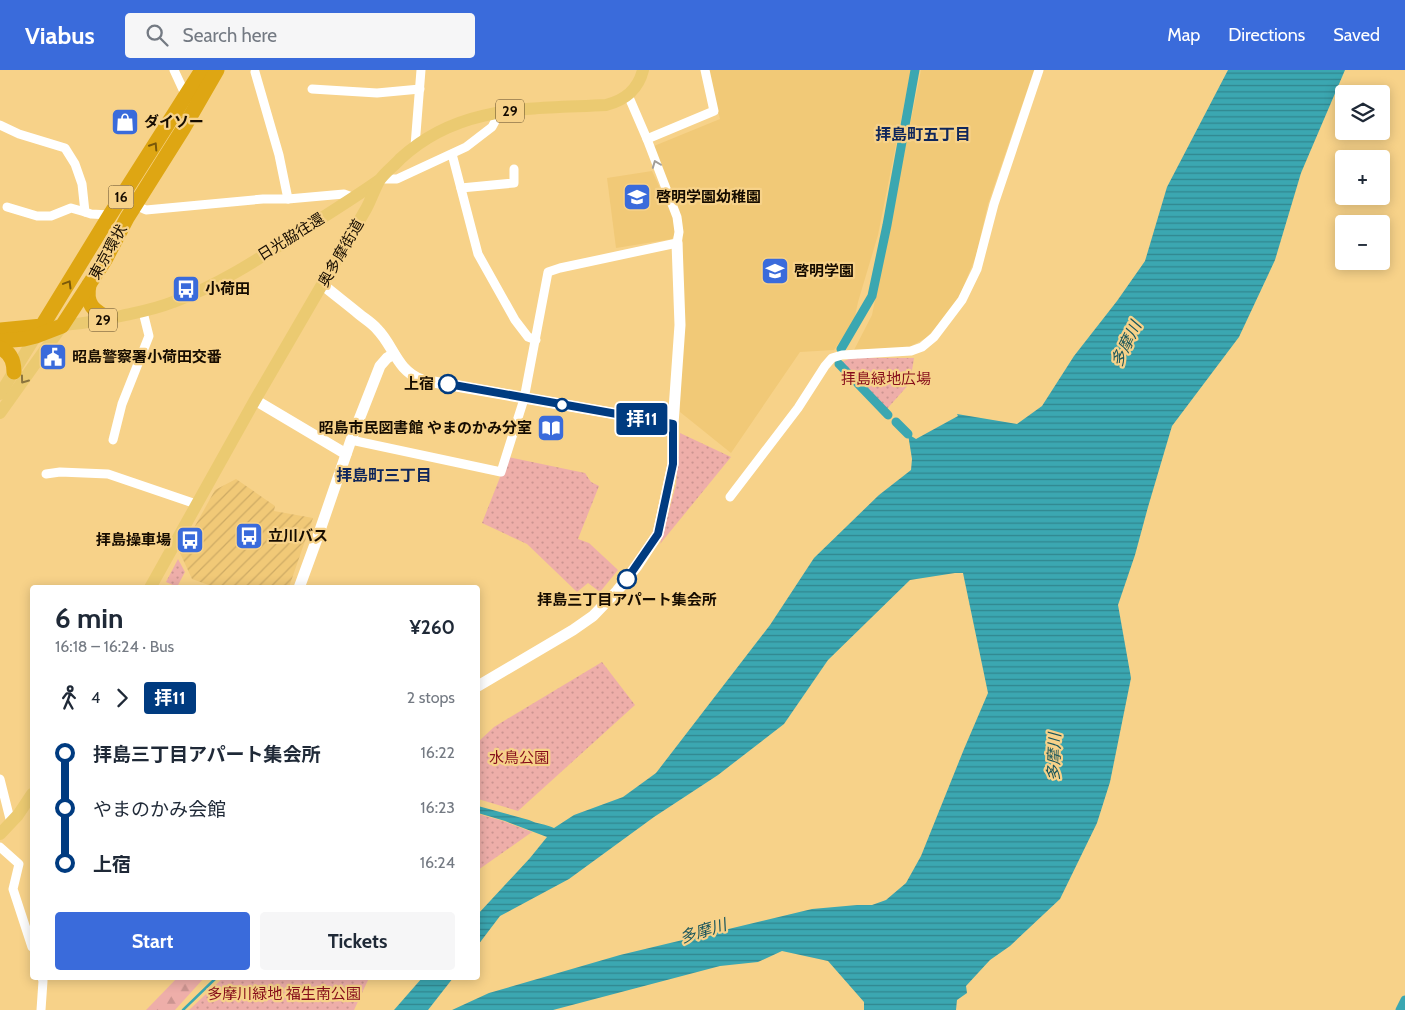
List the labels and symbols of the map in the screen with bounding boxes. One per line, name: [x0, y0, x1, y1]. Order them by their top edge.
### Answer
road number: 29: [496, 99, 524, 122]
shop icon: ダイソー: [110, 107, 140, 137]
place label: ダイソー: [144, 113, 204, 131]
district label: 拝島町五丁目: [875, 125, 971, 144]
one-way arrow: [147, 143, 157, 152]
one-way arrow: [652, 160, 662, 169]
school or university icon: 啓明学園幼稚園: [622, 182, 652, 212]
road number: 16: [108, 185, 134, 208]
place label: 啓明学園幼稚園: [656, 188, 761, 206]
street label: 日光脇往還: [254, 209, 328, 265]
street label: 奥多摩街道: [314, 216, 368, 290]
street label: 東京環状: [86, 221, 130, 283]
school or university icon: 啓明学園: [760, 256, 790, 286]
place label: 啓明学園: [794, 262, 854, 280]
bus stop icon: 小荷田: [171, 274, 201, 304]
place label: 小荷田: [205, 280, 250, 298]
one-way arrow: [61, 281, 71, 290]
road number: 29: [89, 308, 117, 332]
water label: 多摩川: [1107, 316, 1146, 370]
public building icon: 昭島警察署小荷田交番: [38, 342, 68, 372]
place label: 昭島警察署小荷田交番: [72, 348, 222, 366]
park label: 拝島緑地広場: [841, 370, 931, 388]
marker: 上宿: [438, 374, 458, 394]
one-way arrow: [21, 375, 30, 384]
place label: 上宿: [404, 375, 434, 393]
unlabelled marker: [555, 398, 569, 412]
line badge: 拝11: [613, 403, 671, 435]
library icon: 昭島市民図書館 やまのかみ分室: [536, 413, 566, 443]
place label: 昭島市民図書館 やまのかみ分室: [319, 419, 532, 437]
district label: 拝島町三丁目: [336, 466, 432, 485]
bus stop icon: 立川バス: [234, 521, 264, 551]
bus stop icon: 拝島操車場: [175, 525, 205, 555]
place label: 立川バス: [268, 527, 328, 545]
place label: 拝島操車場: [96, 531, 171, 549]
marker: 拝島三丁目アパート集会所: [617, 569, 637, 589]
place label: 拝島三丁目アパート集会所: [537, 591, 717, 609]
water label: 多摩川: [1044, 731, 1064, 781]
park label: 水鳥公園: [489, 749, 549, 767]
water label: 多摩川: [677, 914, 731, 947]
park label: 多摩川緑地 福生南公園: [207, 985, 361, 1003]

